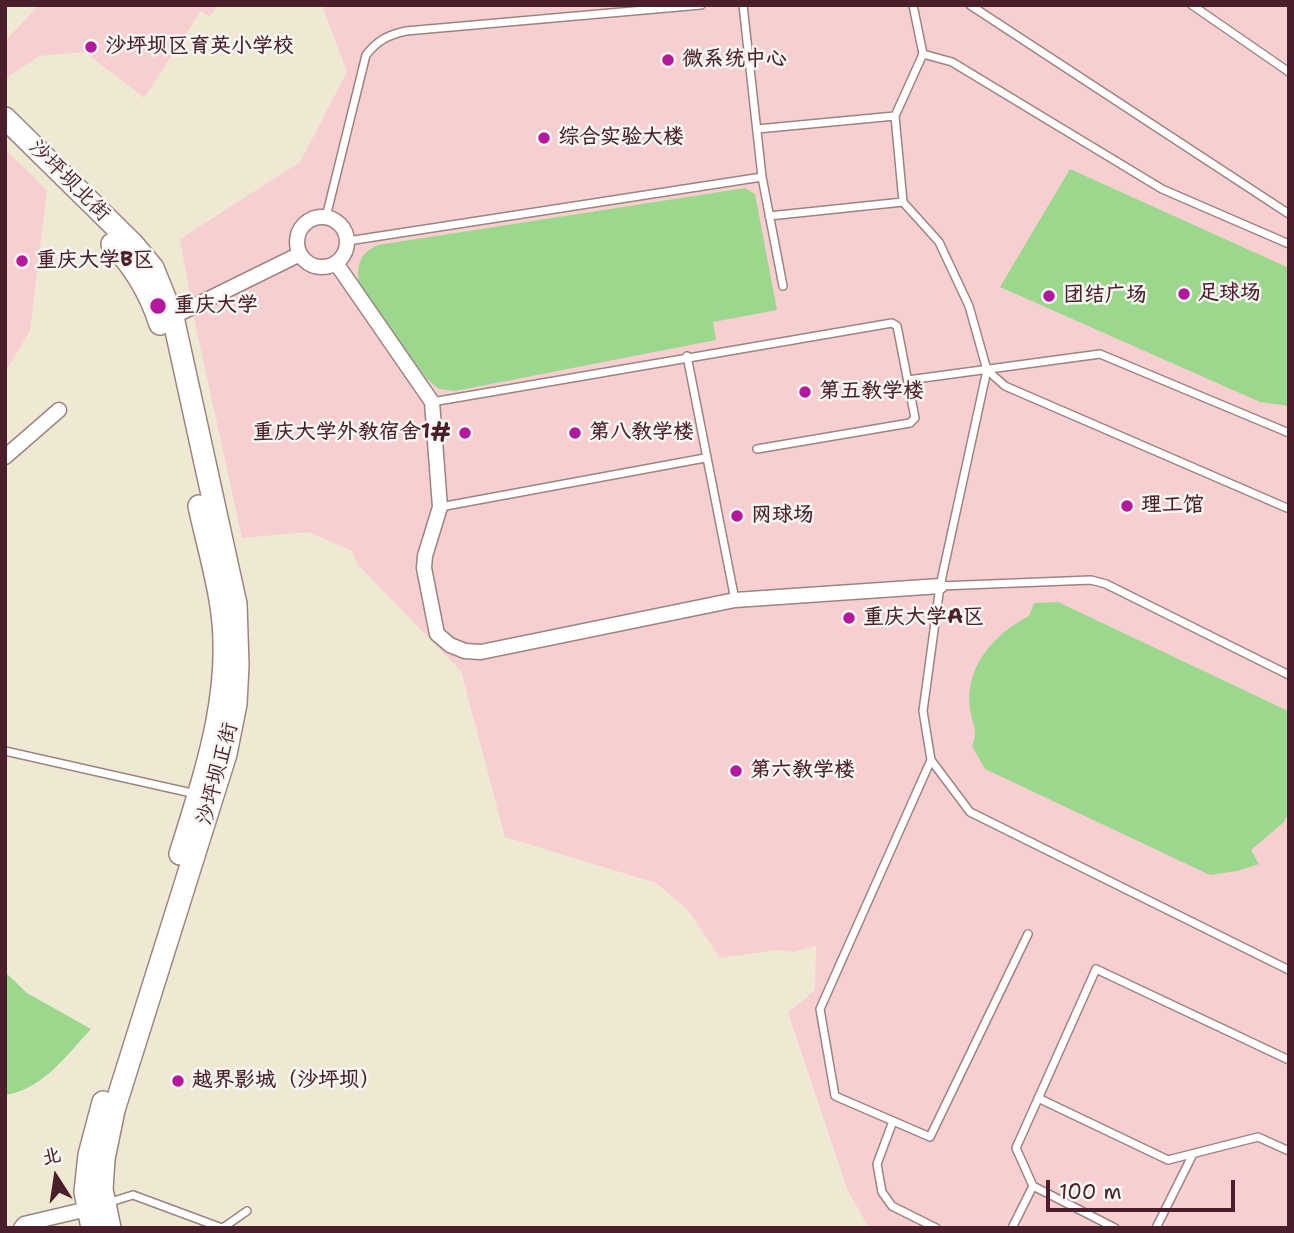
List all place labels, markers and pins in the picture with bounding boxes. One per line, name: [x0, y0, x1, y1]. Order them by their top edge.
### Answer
place label: 沙坪坝区育英小学校: [105, 34, 294, 60]
marker: 沙坪坝区育英小学校: [83, 39, 99, 55]
place label: 微系统中心: [682, 47, 787, 73]
marker: 微系统中心: [660, 52, 676, 68]
place label: 综合实验大楼: [558, 125, 684, 151]
marker: 综合实验大楼: [536, 130, 552, 146]
place label: 重庆大学B区: [36, 248, 154, 274]
marker: 重庆大学B区: [14, 253, 30, 269]
place label: 足球场: [1198, 281, 1261, 307]
place label: 团结广场: [1063, 283, 1147, 309]
marker: 足球场: [1176, 286, 1192, 302]
marker: 团结广场: [1041, 288, 1057, 304]
place label: 重庆大学: [174, 293, 258, 319]
marker: 重庆大学: [148, 296, 168, 316]
place label: 第五教学楼: [819, 379, 924, 405]
marker: 第五教学楼: [797, 384, 813, 400]
place label: 重庆大学外教宿舍1#: [253, 420, 451, 446]
place label: 第八教学楼: [589, 420, 694, 446]
marker: 重庆大学外教宿舍1#: [457, 425, 473, 441]
marker: 第八教学楼: [567, 425, 583, 441]
place label: 理工馆: [1141, 493, 1204, 519]
marker: 理工馆: [1119, 498, 1135, 514]
place label: 网球场: [751, 503, 814, 529]
marker: 网球场: [729, 508, 745, 524]
place label: 重庆大学A区: [863, 605, 984, 631]
marker: 重庆大学A区: [841, 610, 857, 626]
place label: 第六教学楼: [750, 758, 855, 784]
marker: 第六教学楼: [728, 763, 744, 779]
place label: 越界影城（沙坪坝）: [192, 1068, 381, 1094]
marker: 越界影城（沙坪坝）: [170, 1073, 186, 1089]

